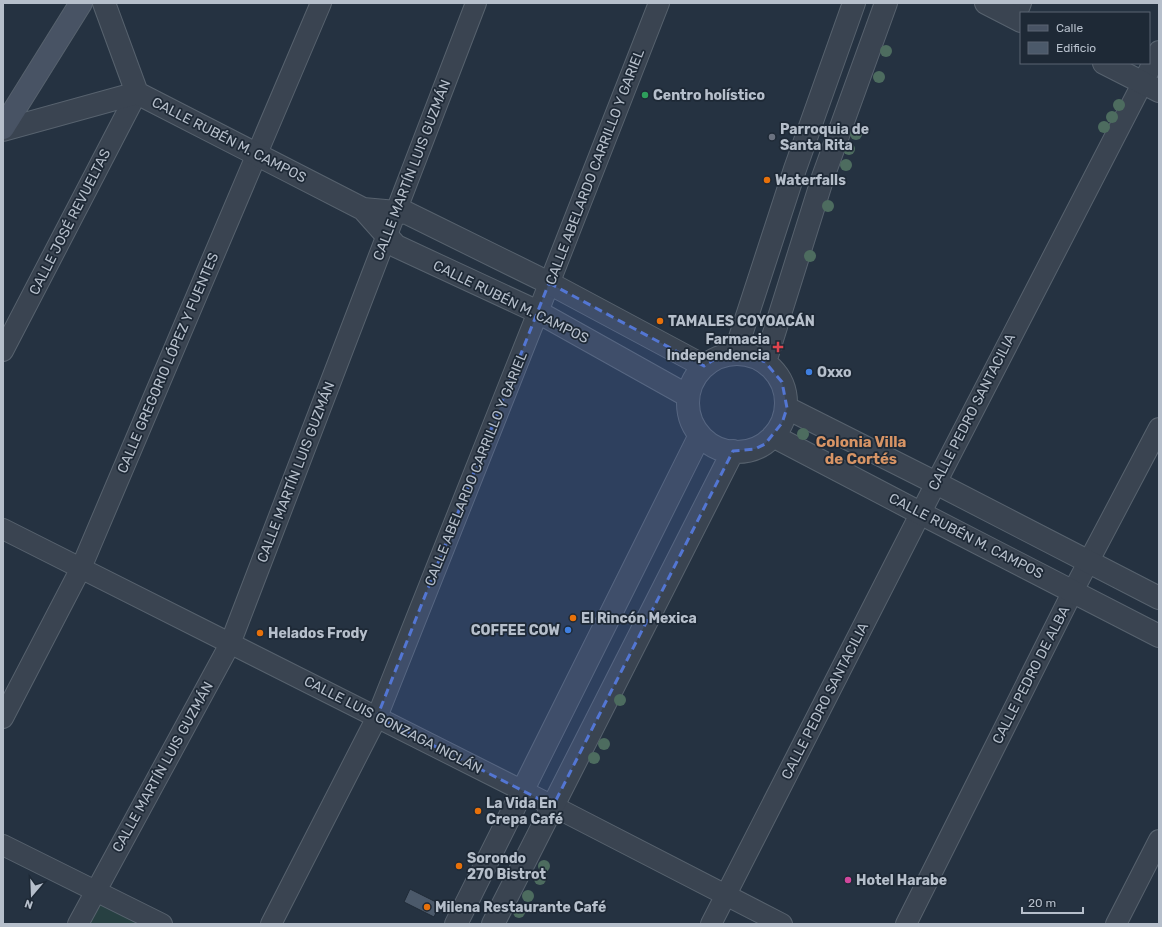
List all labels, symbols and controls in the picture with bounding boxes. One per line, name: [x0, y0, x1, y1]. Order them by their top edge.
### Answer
legend: [1020, 12, 1150, 64]
text: Calle: [1056, 21, 1083, 35]
text: Edificio: [1056, 41, 1096, 55]
street label: CALLE ABELARDO CARRILLO Y GARIEL: [542, 47, 648, 287]
street label: CALLE MARTÍN LUIS GUZMÁN: [369, 77, 454, 263]
place label: Centro holístico: [653, 87, 765, 104]
marker: Centro holístico: [640, 90, 650, 100]
street label: CALLE RUBÉN M. CAMPOS: [149, 93, 310, 187]
place label: Parroquia de Santa Rita: [780, 121, 869, 154]
marker: Parroquia de Santa Rita: [767, 132, 777, 142]
street label: CALLE JOSÉ REVUELTAS: [25, 145, 114, 298]
place label: Waterfalls: [775, 172, 846, 189]
marker: Waterfalls: [762, 175, 772, 185]
street label: CALLE GREGORIO LÓPEZ Y FUENTES: [113, 249, 222, 476]
street label: CALLE RUBÉN M. CAMPOS: [430, 256, 592, 347]
place label: TAMALES COYOACÁN: [668, 312, 815, 330]
marker: TAMALES COYOACÁN: [655, 316, 665, 326]
street label: CALLE PEDRO SANTACILIA: [925, 330, 1019, 493]
place label: Farmacia Independencia: [666, 331, 770, 364]
marker: Farmacia Independencia: [773, 342, 783, 352]
street label: CALLE ABELARDO CARRILLO Y GARIEL: [421, 349, 531, 589]
place label: Oxxo: [817, 364, 852, 381]
marker: Oxxo: [804, 367, 814, 377]
street label: CALLE MARTÍN LUIS GUZMÁN: [253, 379, 338, 565]
district label: Colonia Villa de Cortés: [816, 433, 906, 468]
street label: CALLE RUBÉN M. CAMPOS: [886, 489, 1047, 583]
street label: CALLE PEDRO DE ALBA: [989, 603, 1073, 747]
place label: El Rincón Mexica: [581, 610, 697, 627]
marker: El Rincón Mexica: [568, 613, 578, 623]
street label: CALLE PEDRO SANTACILIA: [778, 619, 872, 782]
place label: COFFEE COW: [471, 622, 560, 639]
place label: Helados Frody: [268, 625, 368, 642]
marker: COFFEE COW: [563, 625, 573, 635]
marker: Helados Frody: [255, 628, 265, 638]
street label: CALLE LUIS GONZAGA INCLÁN: [301, 672, 485, 777]
street label: CALLE MARTÍN LUIS GUZMÁN: [108, 678, 217, 855]
place label: La Vida En Crepa Café: [486, 795, 563, 828]
marker: La Vida En Crepa Café: [473, 806, 483, 816]
place label: Sorondo 270 Bistrot: [467, 850, 547, 883]
marker: Sorondo 270 Bistrot: [454, 861, 464, 871]
place label: Hotel Harabe: [856, 872, 947, 889]
north arrow: [12, 875, 52, 915]
marker: Hotel Harabe: [843, 875, 853, 885]
scale bar: [1022, 889, 1083, 915]
text: 20 m: [1028, 896, 1056, 910]
text: N: [23, 897, 35, 911]
place label: Milena Restaurante Café: [435, 899, 606, 916]
marker: Milena Restaurante Café: [422, 902, 432, 912]

